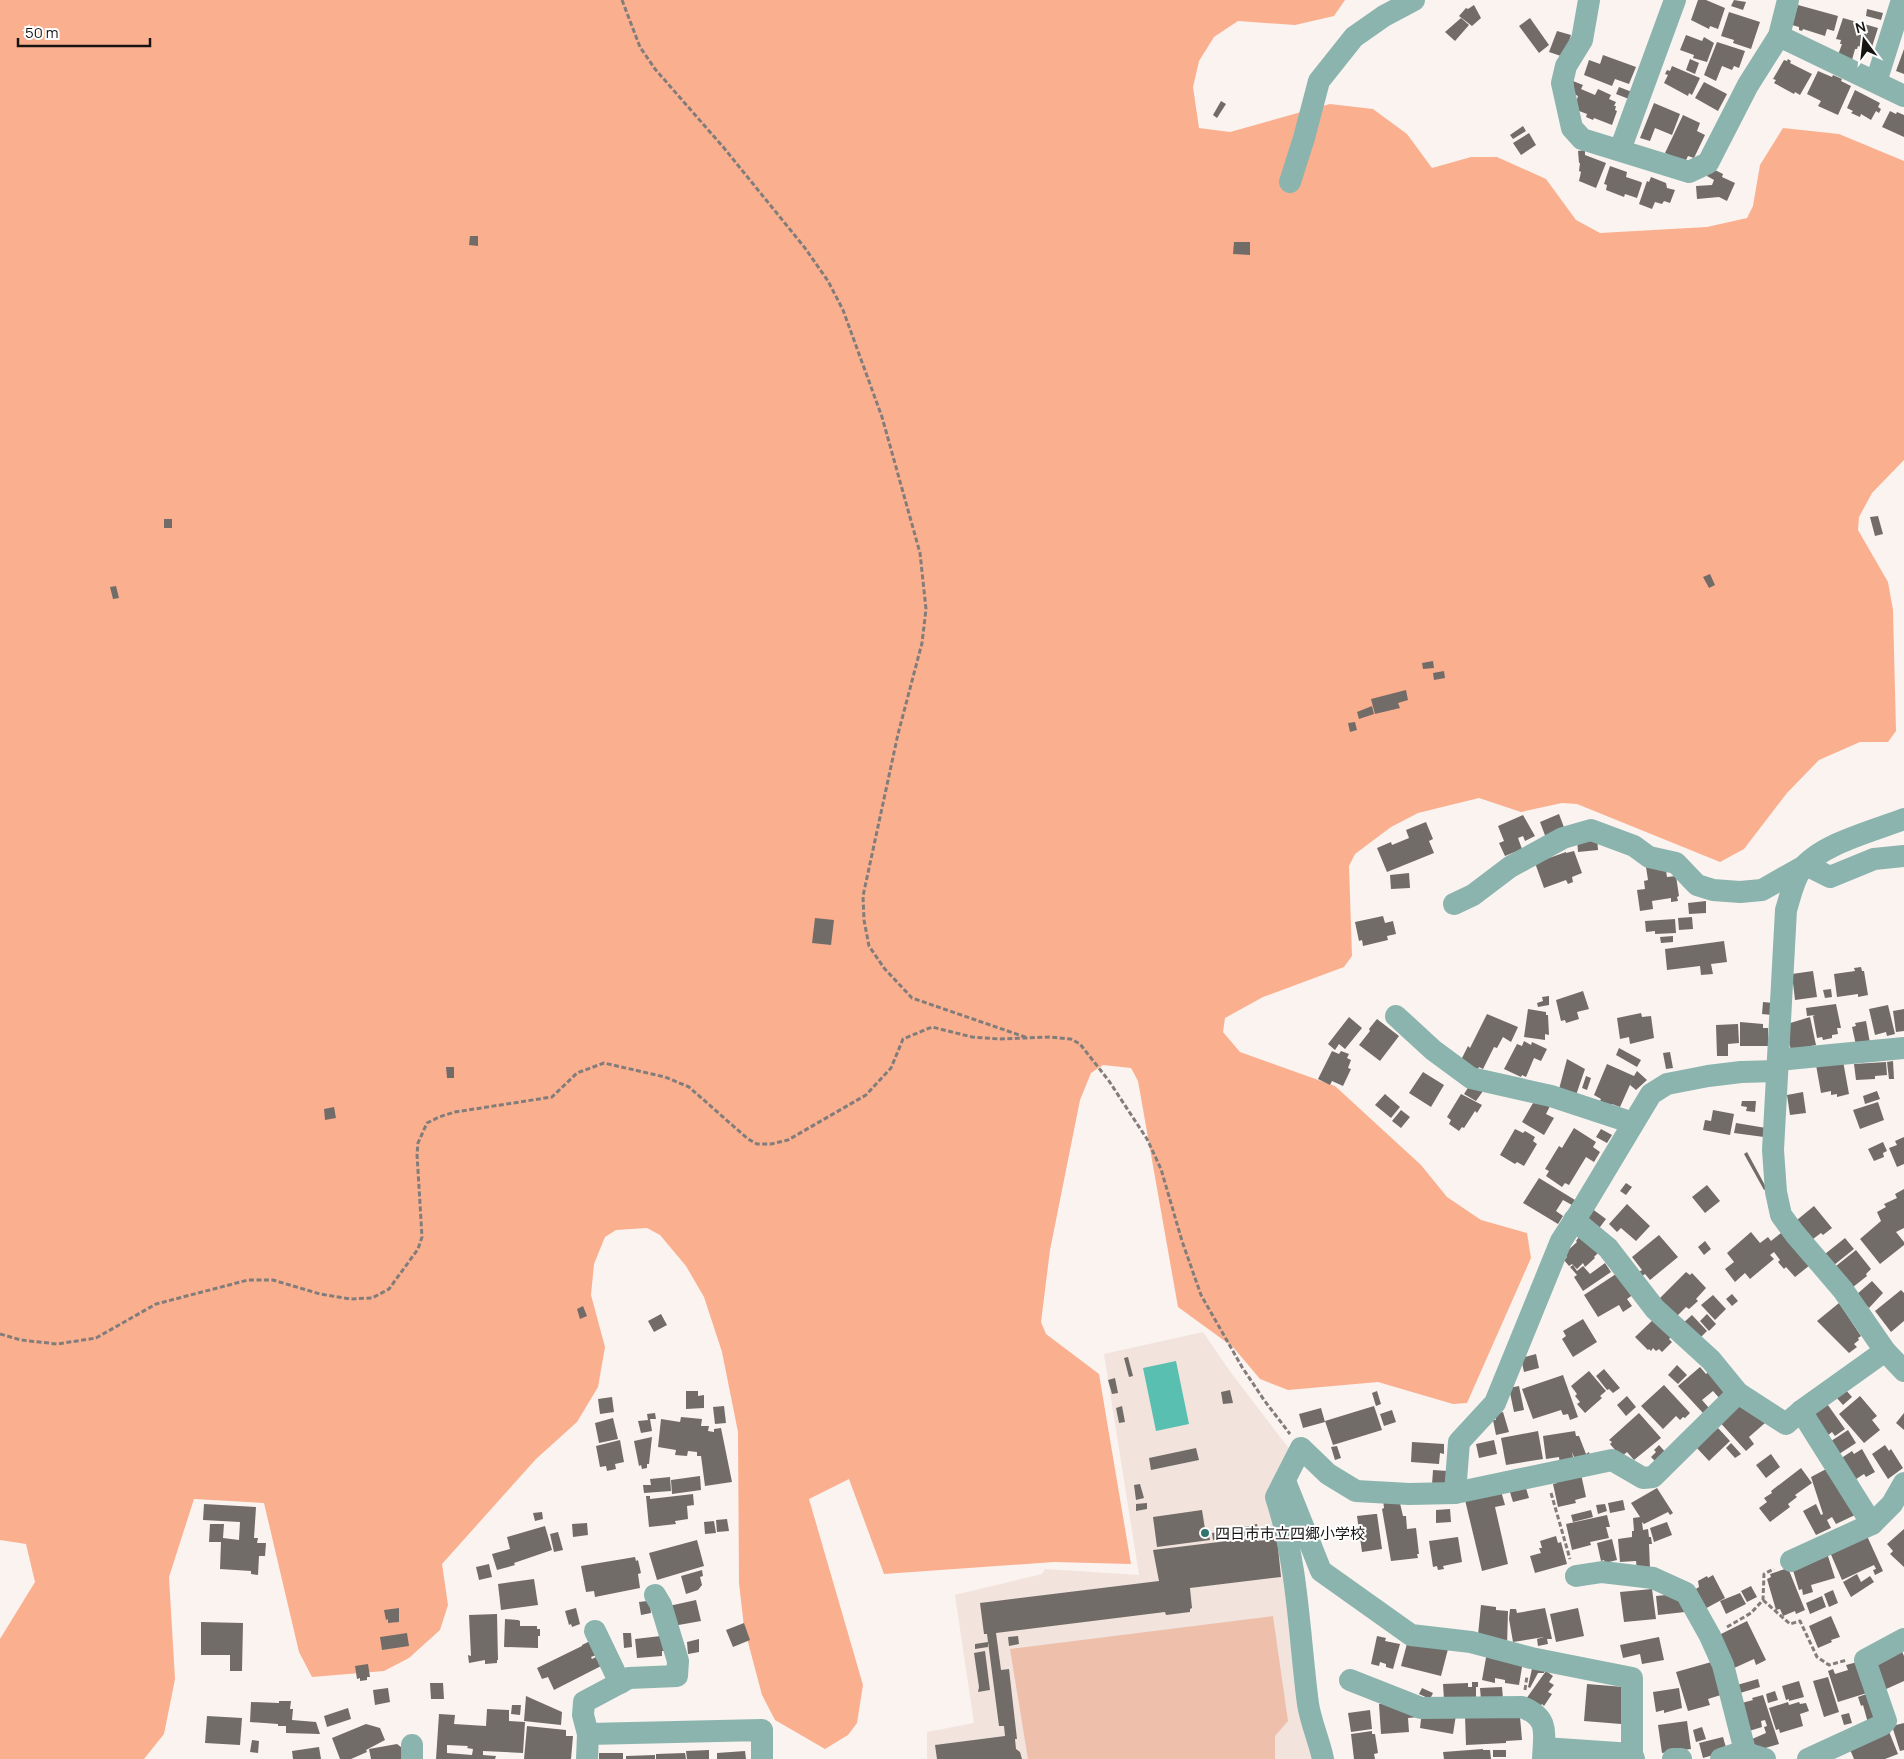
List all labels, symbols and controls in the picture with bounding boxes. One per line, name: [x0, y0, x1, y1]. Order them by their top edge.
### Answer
scale bar: [18, 15, 150, 47]
north arrow: [1839, 15, 1889, 65]
text: N: [1853, 16, 1868, 37]
text: 50 m: [25, 22, 59, 43]
place label: 四日市市立四郷小学校: [1215, 1523, 1365, 1544]
marker: 四日市市立四郷小学校: [1199, 1527, 1211, 1539]

